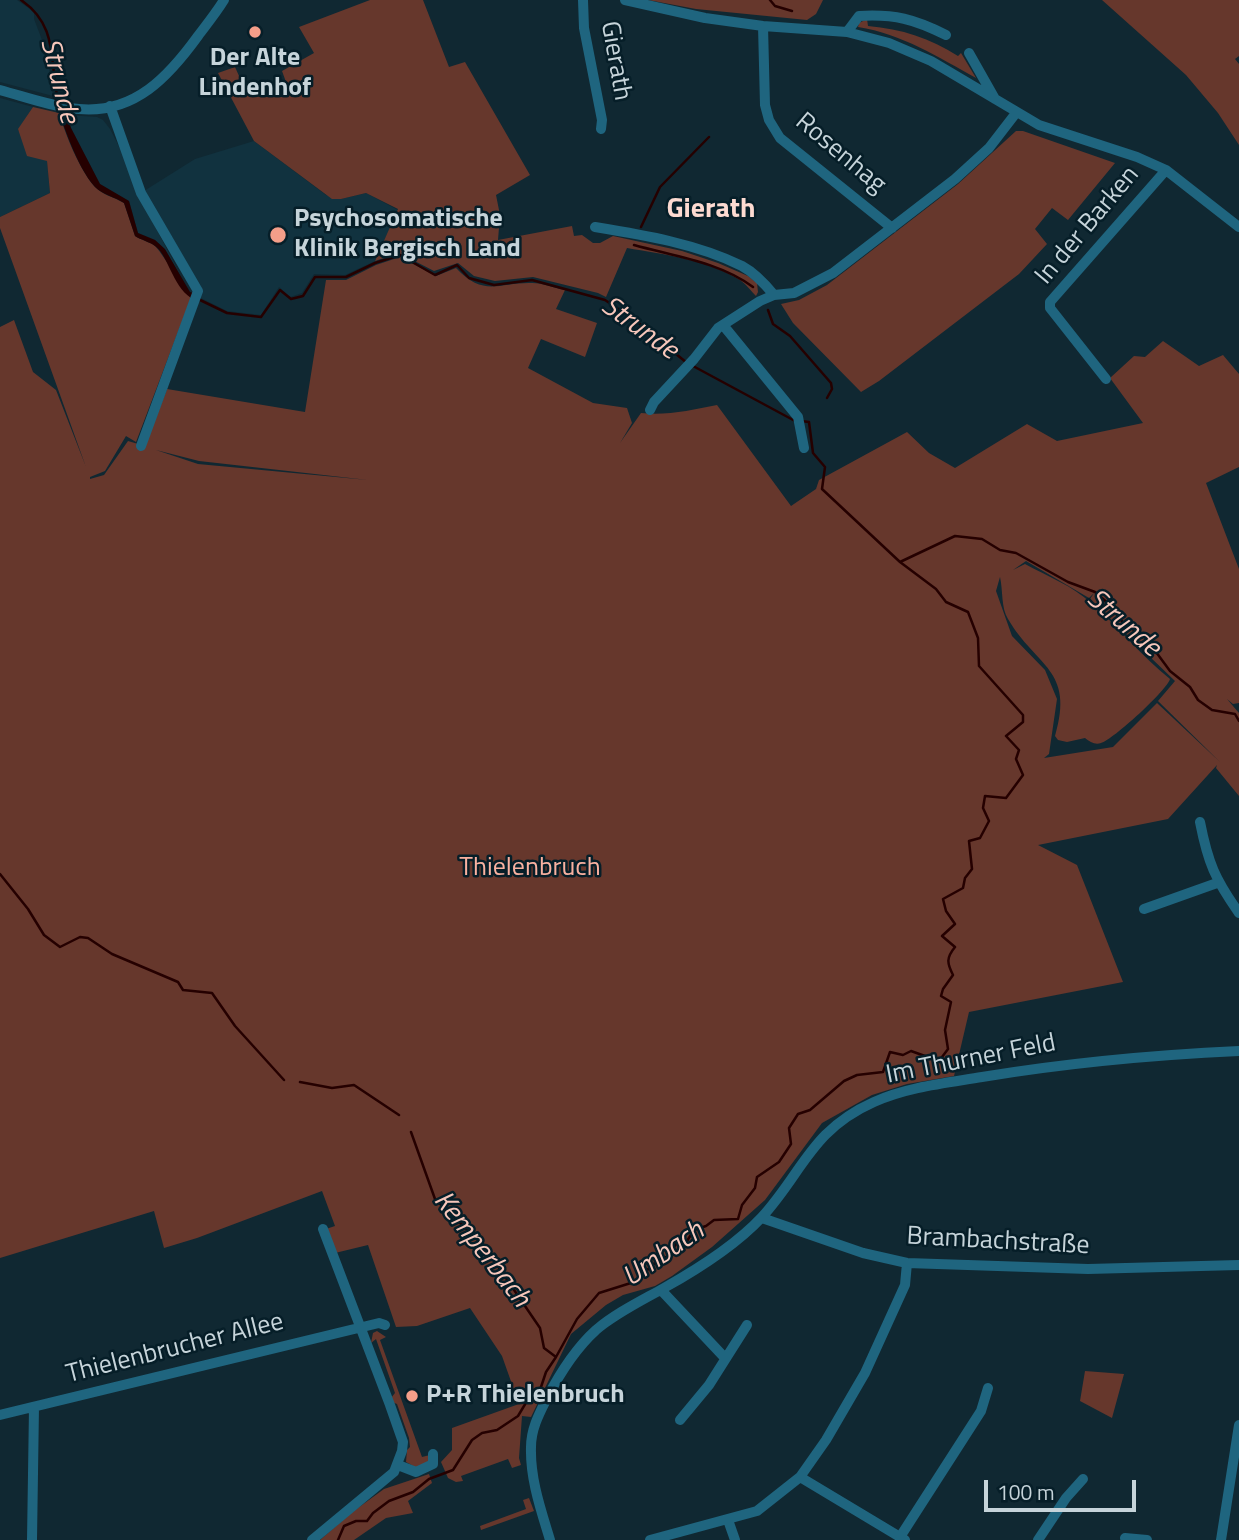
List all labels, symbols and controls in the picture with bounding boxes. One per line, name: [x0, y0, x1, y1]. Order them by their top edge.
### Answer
street label: Gierath: [593, 19, 637, 103]
marker: Der Alte Lindenhof: [247, 24, 263, 40]
water label: Strunde: [31, 35, 85, 127]
place label: Der Alte Lindenhof: [199, 43, 311, 104]
street label: Rosenhag: [788, 107, 892, 201]
street label: In der Barken: [1029, 160, 1147, 292]
district label: Gierath: [666, 193, 756, 227]
place label: Psychosomatische Klinik Bergisch Land: [294, 204, 521, 266]
marker: Psychosomatische Klinik Bergisch Land: [268, 225, 288, 245]
water label: Strunde: [594, 290, 684, 368]
water label: Strunde: [1079, 583, 1167, 665]
park label: Thielenbruch: [459, 853, 601, 885]
street label: Im Thurner Feld: [884, 1028, 1058, 1092]
water label: Kemperbach: [425, 1185, 537, 1315]
water label: Umbach: [617, 1215, 711, 1295]
street label: Brambachstraße: [906, 1222, 1090, 1262]
street label: Thielenbrucher Allee: [63, 1307, 287, 1391]
place label: P+R Thielenbruch: [426, 1380, 625, 1412]
marker: P+R Thielenbruch: [404, 1388, 420, 1404]
scale bar: [987, 1466, 1139, 1510]
text: 100 m: [997, 1476, 1054, 1508]

